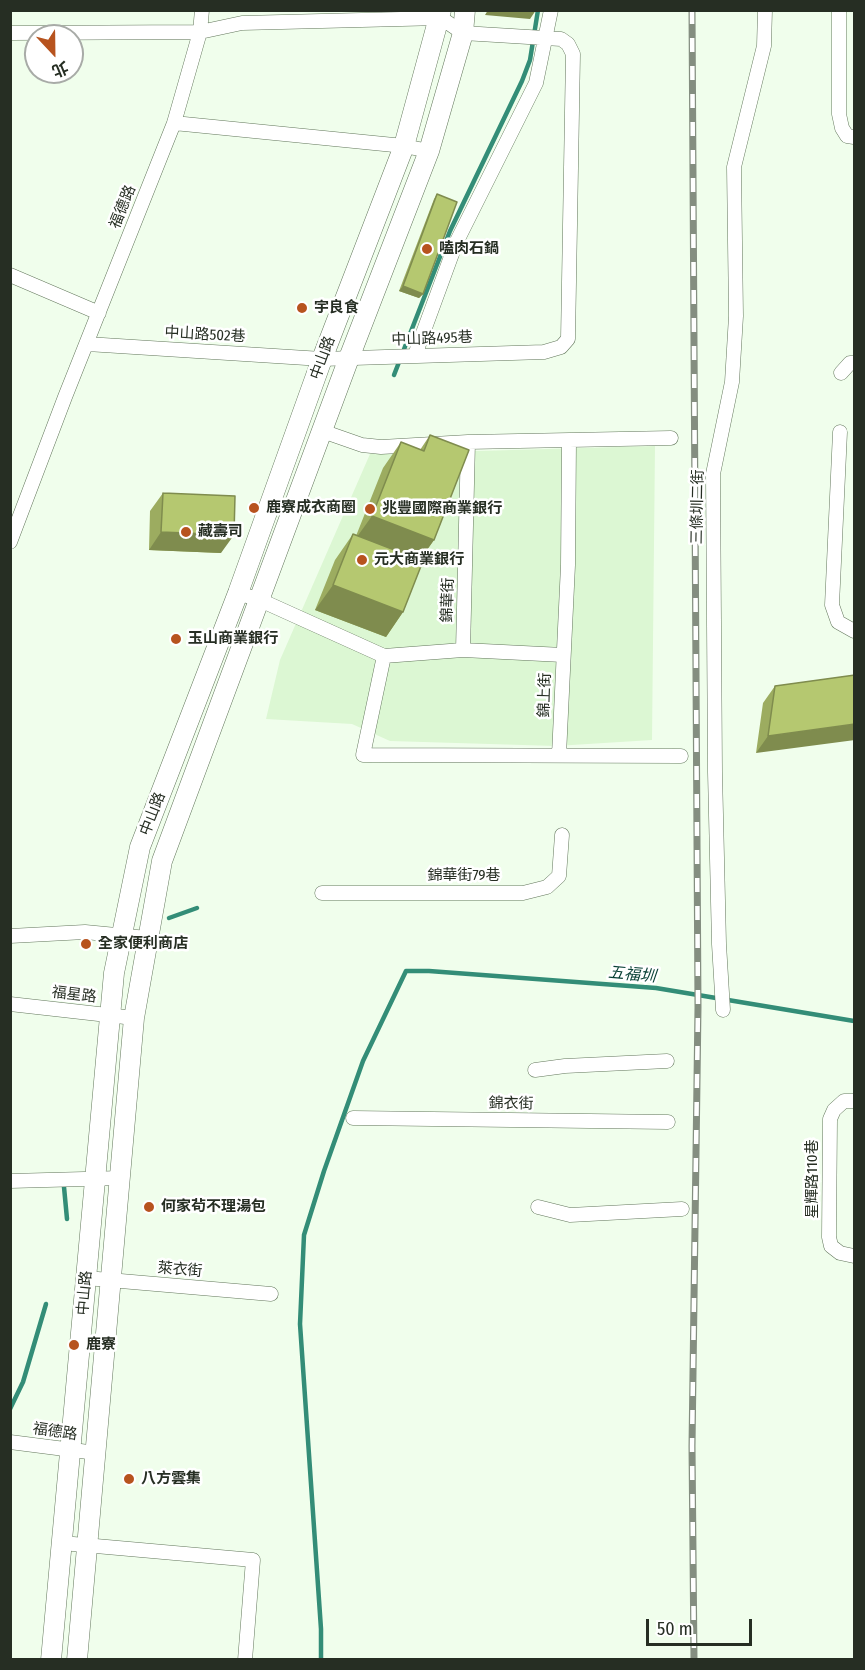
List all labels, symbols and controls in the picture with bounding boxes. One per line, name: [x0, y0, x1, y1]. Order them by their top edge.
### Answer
north arrow: [24, 24, 84, 84]
text: 北: [49, 57, 71, 81]
street label: 福德路: [106, 183, 140, 231]
place label: 嗑肉石鍋: [439, 240, 499, 258]
marker: 嗑肉石鍋: [420, 242, 434, 256]
place label: 宇良食: [314, 299, 359, 317]
marker: 宇良食: [295, 301, 309, 315]
street label: 中山路502巷: [164, 324, 246, 346]
street label: 中山路495巷: [391, 329, 473, 349]
street label: 中山路: [307, 334, 339, 382]
street label: 三條圳二街: [688, 469, 708, 545]
place label: 鹿寮成衣商圈: [266, 499, 356, 517]
place label: 兆豐國際商業銀行: [382, 500, 502, 518]
marker: 鹿寮成衣商圈: [247, 501, 261, 515]
marker: 兆豐國際商業銀行: [363, 502, 377, 516]
place label: 藏壽司: [198, 523, 243, 541]
marker: 藏壽司: [179, 525, 193, 539]
place label: 元大商業銀行: [374, 551, 464, 569]
marker: 元大商業銀行: [355, 553, 369, 567]
street label: 錦華街: [438, 577, 458, 623]
place label: 玉山商業銀行: [188, 630, 278, 648]
marker: 玉山商業銀行: [169, 632, 183, 646]
street label: 錦上街: [535, 672, 555, 718]
street label: 中山路: [137, 790, 169, 838]
street label: 錦華街79巷: [427, 867, 501, 885]
place label: 全家便利商店: [98, 935, 188, 953]
marker: 全家便利商店: [79, 937, 93, 951]
water label: 五福圳: [607, 963, 657, 987]
street label: 福星路: [51, 983, 97, 1007]
street label: 錦衣街: [488, 1095, 534, 1113]
street label: 星輝路110巷: [804, 1139, 822, 1219]
place label: 何家茍不理湯包: [161, 1198, 266, 1216]
marker: 何家茍不理湯包: [142, 1200, 156, 1214]
street label: 萊衣街: [157, 1259, 203, 1281]
street label: 中山路: [74, 1270, 96, 1316]
place label: 鹿寮: [86, 1336, 116, 1354]
marker: 鹿寮: [67, 1338, 81, 1352]
street label: 福德路: [31, 1420, 79, 1444]
place label: 八方雲集: [141, 1470, 201, 1488]
marker: 八方雲集: [122, 1472, 136, 1486]
scale bar: [649, 1607, 756, 1645]
text: 50 m: [657, 1618, 693, 1640]

